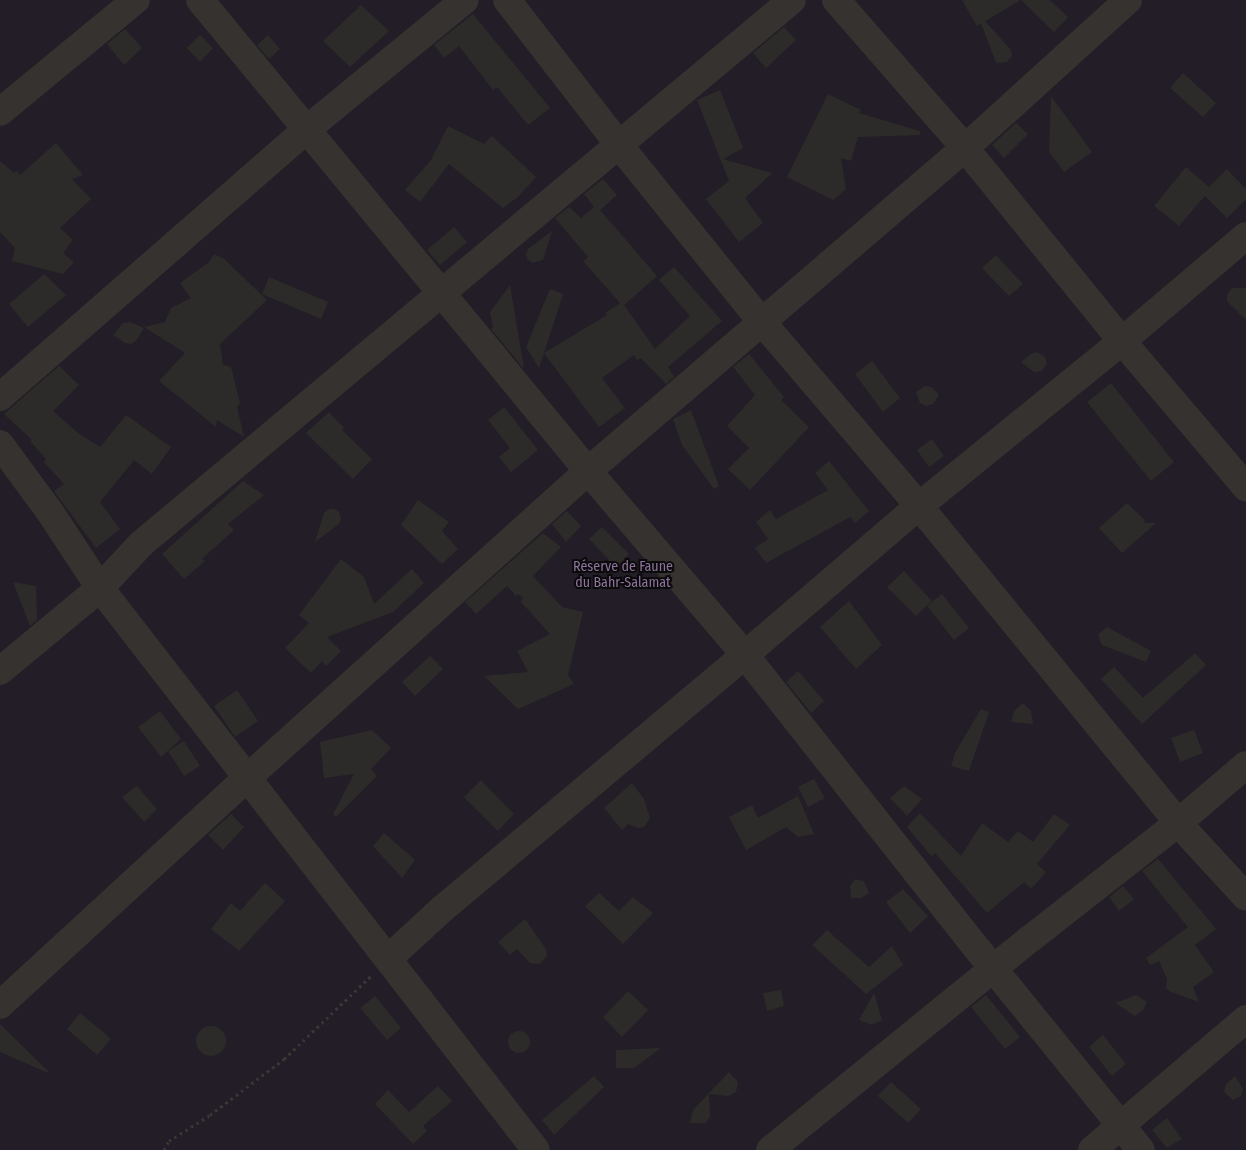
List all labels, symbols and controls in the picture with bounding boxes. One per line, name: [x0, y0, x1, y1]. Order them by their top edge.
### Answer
park label: Réserve de Faune du Bahr-Salamat: [573, 559, 673, 592]

